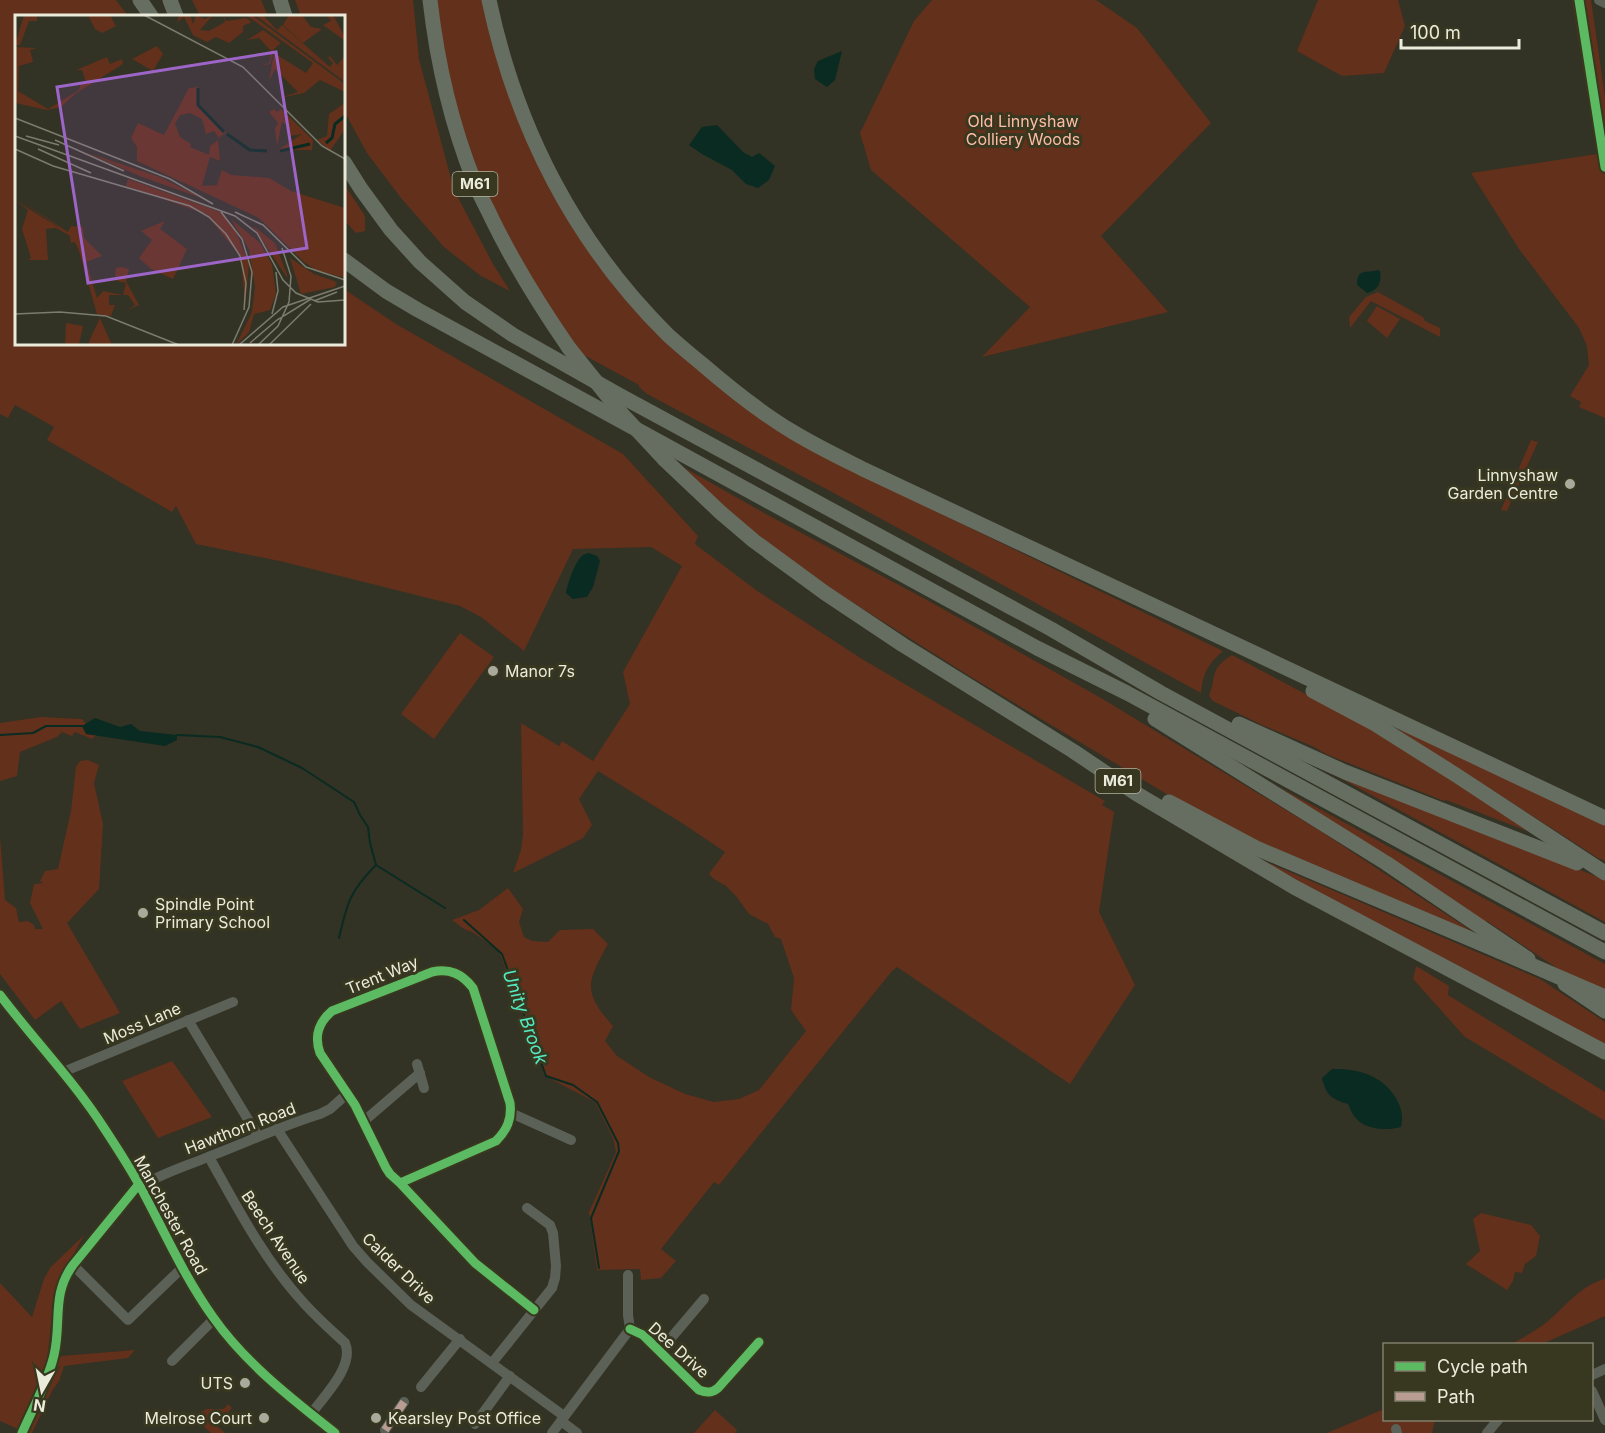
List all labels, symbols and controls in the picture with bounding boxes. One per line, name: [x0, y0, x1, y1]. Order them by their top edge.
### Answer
scale bar: [1401, 12, 1520, 50]
inset map: [15, 15, 345, 345]
text: 100 m: [1410, 22, 1461, 43]
park label: Old Linnyshaw Colliery Woods: [966, 111, 1080, 149]
road number: M61: [452, 172, 498, 196]
place label: Linnyshaw Garden Centre: [1447, 465, 1558, 503]
marker: Linnyshaw Garden Centre: [1563, 477, 1577, 491]
place label: Manor 7s: [505, 661, 575, 681]
marker: Manor 7s: [486, 664, 500, 678]
road number: M61: [1096, 769, 1140, 793]
place label: Spindle Point Primary School: [155, 894, 270, 932]
marker: Spindle Point Primary School: [136, 906, 150, 920]
street label: Trent Way: [343, 951, 421, 999]
water label: Unity Brook: [499, 966, 553, 1068]
street label: Moss Lane: [100, 998, 184, 1048]
street label: Hawthorn Road: [182, 1098, 298, 1158]
street label: Manchester Road: [130, 1152, 212, 1278]
street label: Beech Avenue: [237, 1186, 315, 1288]
street label: Calder Drive: [358, 1228, 440, 1308]
street label: Dee Drive: [645, 1318, 713, 1382]
legend: [1383, 1343, 1593, 1421]
text: Cycle path: [1437, 1356, 1528, 1377]
north arrow: [12, 1361, 72, 1421]
place label: UTS: [201, 1373, 233, 1393]
marker: UTS: [238, 1376, 252, 1390]
text: Path: [1437, 1386, 1475, 1407]
text: N: [32, 1395, 47, 1417]
place label: Melrose Court: [144, 1408, 252, 1428]
place label: Kearsley Post Office: [388, 1408, 541, 1428]
marker: Melrose Court: [257, 1411, 271, 1425]
marker: Kearsley Post Office: [369, 1411, 383, 1425]

